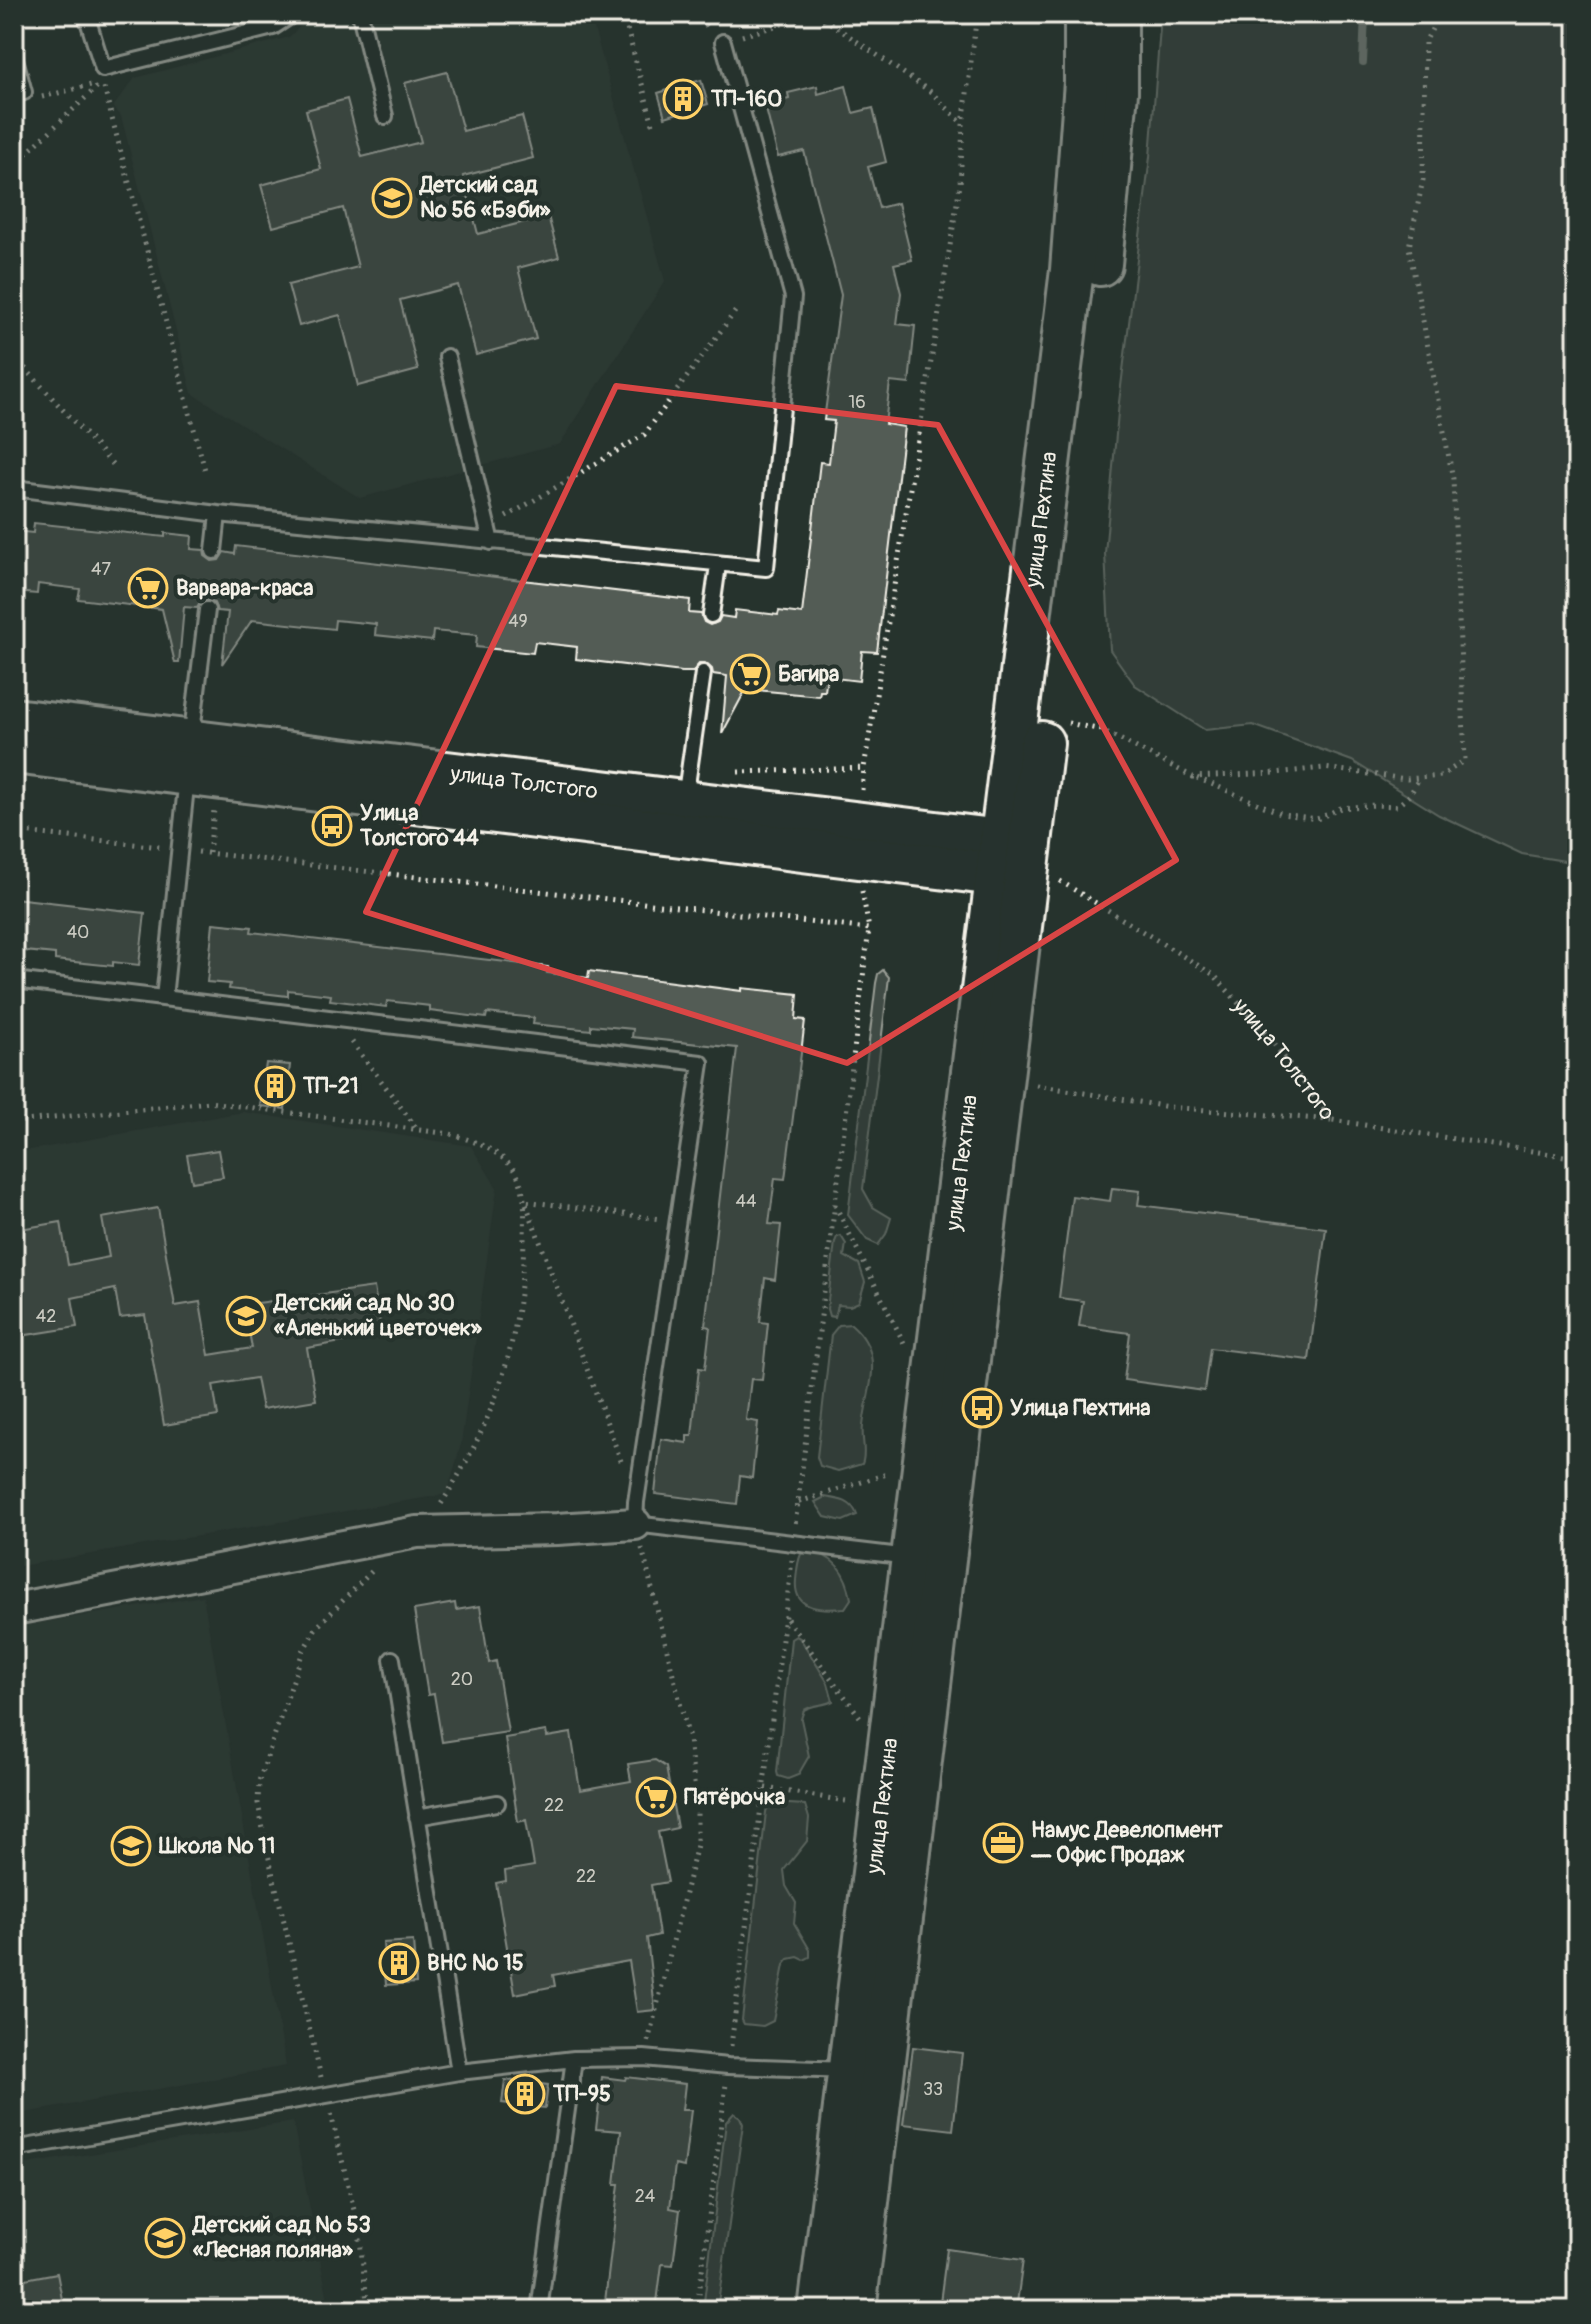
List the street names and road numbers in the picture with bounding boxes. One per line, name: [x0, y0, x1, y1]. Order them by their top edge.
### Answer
street label: улица Пехтина: [1019, 450, 1063, 590]
street label: улица Толстого: [448, 760, 600, 805]
street label: улица Толстого: [1226, 992, 1341, 1126]
street label: улица Пехтина: [939, 1093, 984, 1233]
street label: улица Пехтина: [860, 1736, 905, 1876]

